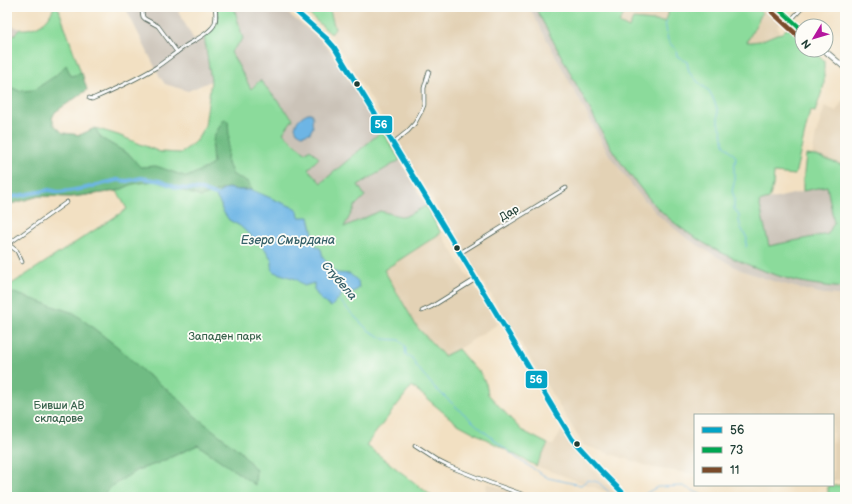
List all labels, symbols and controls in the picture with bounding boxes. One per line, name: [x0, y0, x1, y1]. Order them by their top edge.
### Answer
north arrow: [794, 18, 834, 58]
text: N: [799, 37, 814, 51]
unlabelled marker: [352, 79, 362, 89]
line badge: 56: [370, 115, 393, 134]
text: 56: [374, 118, 388, 131]
street label: Дар: [497, 202, 522, 224]
water label: Езеро Смърдана: [241, 233, 335, 248]
unlabelled marker: [452, 243, 462, 253]
water label: Стубела: [318, 259, 360, 303]
park label: Западен парк: [189, 330, 262, 343]
line badge: 56: [525, 370, 548, 389]
text: 56: [529, 373, 543, 386]
park label: Бивши АВ складове: [34, 399, 84, 425]
legend: [694, 414, 834, 486]
text: 56: [730, 423, 744, 438]
unlabelled marker: [572, 439, 582, 449]
text: 73: [730, 443, 743, 458]
text: 11: [730, 463, 739, 478]

